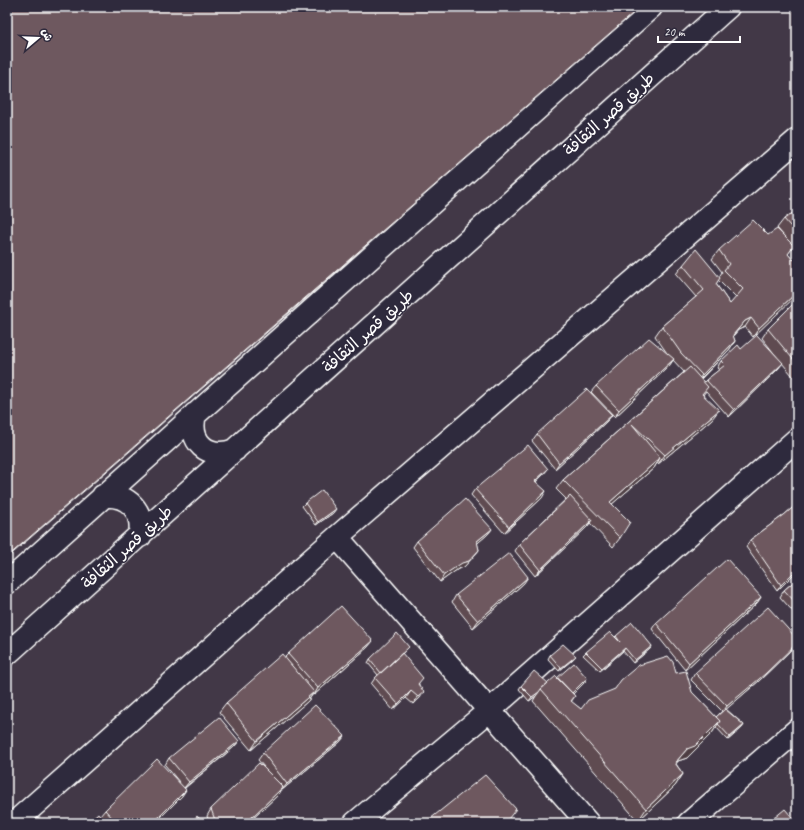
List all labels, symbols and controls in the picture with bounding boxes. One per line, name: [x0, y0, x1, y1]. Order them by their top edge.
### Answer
north arrow: [18, 18, 58, 58]
scale bar: [658, 18, 740, 44]
text: 20 m: [664, 24, 686, 40]
text: ش: [39, 27, 56, 43]
street label: طريق قصر الثقافة: [559, 68, 659, 160]
street label: طريق قصر الثقافة: [318, 285, 418, 377]
street label: طريق قصر الثقافة: [77, 501, 177, 593]

